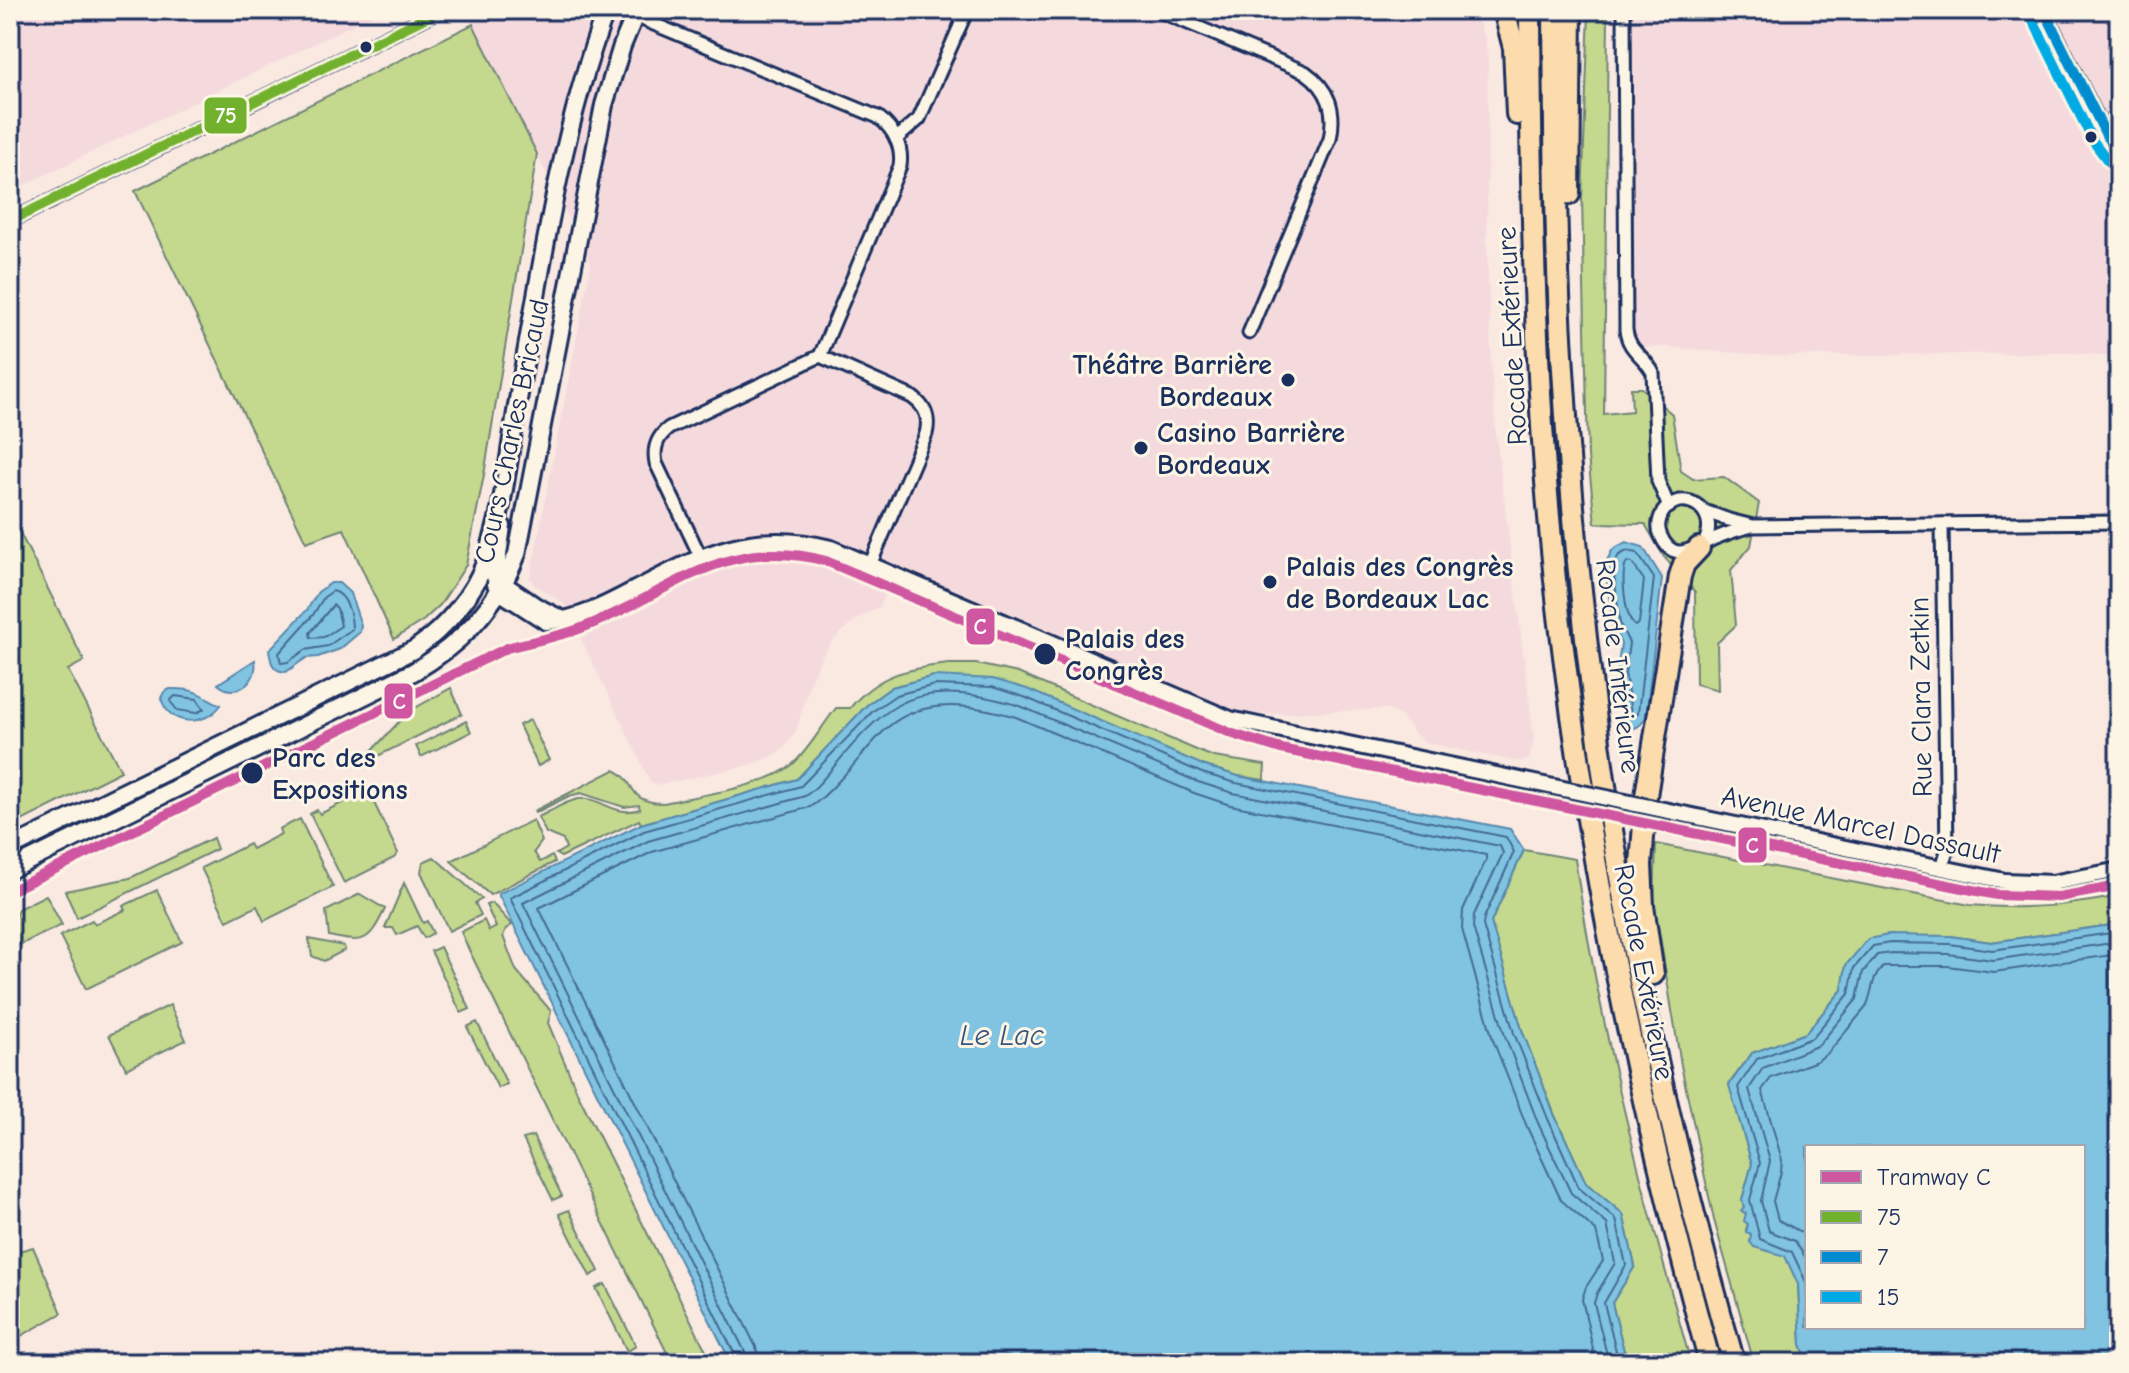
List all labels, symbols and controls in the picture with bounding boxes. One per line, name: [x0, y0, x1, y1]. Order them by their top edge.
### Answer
unlabelled marker: [358, 39, 374, 55]
line badge: 75: [203, 96, 248, 135]
text: 75: [215, 103, 237, 129]
unlabelled marker: [2083, 129, 2099, 145]
street label: Rocade Extérieure: [1490, 226, 1534, 446]
street label: Cours Charles Bricaud: [468, 296, 556, 566]
place label: Théâtre Barrière Bordeaux: [1073, 349, 1272, 413]
marker: Théâtre Barrière Bordeaux: [1279, 371, 1297, 389]
place label: Casino Barrière Bordeaux: [1157, 417, 1345, 481]
marker: Casino Barrière Bordeaux: [1132, 439, 1150, 457]
place label: Palais des Congrès de Bordeaux Lac: [1286, 551, 1513, 615]
street label: Rocade Intérieure: [1589, 557, 1647, 775]
marker: Palais des Congrès de Bordeaux Lac: [1261, 573, 1279, 591]
street label: Rue Clara Zetkin: [1903, 597, 1939, 797]
line badge: C: [965, 607, 996, 646]
text: C: [973, 614, 987, 640]
place label: Palais des Congrès: [1065, 623, 1185, 687]
marker: Palais des Congrès: [1032, 641, 1058, 667]
line badge: C: [383, 682, 414, 720]
text: C: [392, 689, 406, 715]
place label: Parc des Expositions: [272, 742, 408, 806]
marker: Parc des Expositions: [239, 760, 265, 786]
street label: Avenue Marcel Dassault: [1719, 780, 2004, 870]
line badge: C: [1737, 826, 1768, 864]
text: C: [1745, 833, 1759, 859]
street label: Rocade Extérieure: [1607, 862, 1681, 1083]
water label: Le Lac: [960, 1018, 1044, 1053]
legend: [1805, 1145, 2085, 1329]
text: Tramway C: [1877, 1163, 1991, 1191]
text: 75: [1877, 1203, 1901, 1231]
text: 7: [1877, 1243, 1888, 1271]
text: 15: [1877, 1283, 1900, 1311]

